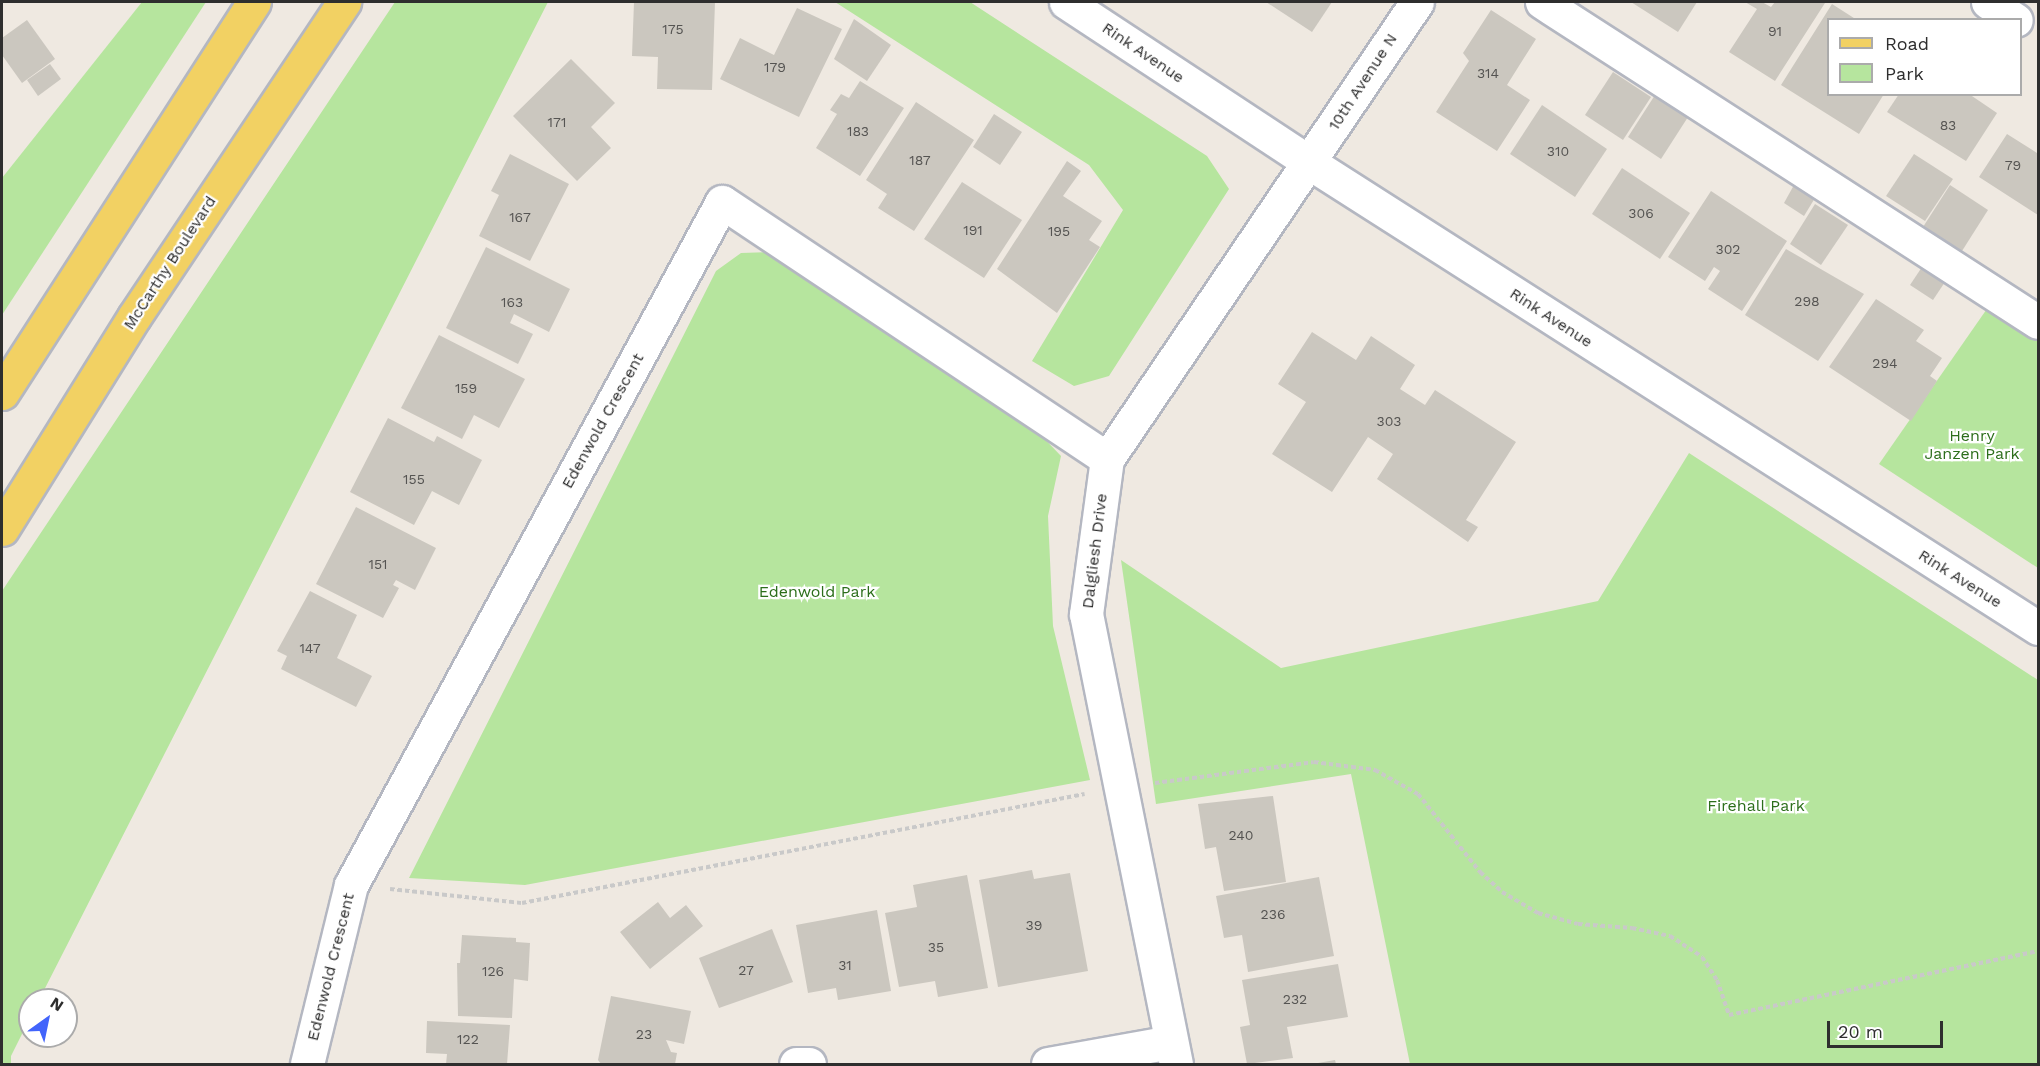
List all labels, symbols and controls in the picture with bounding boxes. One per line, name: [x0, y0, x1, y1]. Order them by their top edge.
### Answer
street label: Rink Avenue: [1098, 18, 1188, 88]
legend: [1827, 18, 2022, 96]
house number: 175: [662, 21, 684, 37]
house number: 91: [1768, 23, 1782, 39]
street label: 10th Avenue N: [1324, 30, 1402, 134]
text: Road: [1885, 33, 1929, 54]
house number: 179: [764, 59, 786, 75]
text: Park: [1885, 63, 1924, 84]
house number: 314: [1477, 65, 1499, 81]
house number: 171: [548, 114, 566, 130]
house number: 83: [1940, 117, 1956, 133]
house number: 183: [847, 123, 869, 139]
house number: 310: [1547, 143, 1569, 159]
house number: 187: [909, 152, 931, 168]
house number: 79: [2005, 157, 2021, 173]
street label: McCarthy Boulevard: [120, 192, 220, 334]
house number: 306: [1628, 205, 1654, 221]
house number: 167: [509, 209, 531, 225]
house number: 191: [963, 222, 983, 238]
house number: 195: [1048, 223, 1070, 239]
house number: 302: [1715, 241, 1741, 257]
street label: Rink Avenue: [1506, 284, 1596, 352]
house number: 298: [1794, 293, 1820, 309]
house number: 163: [501, 294, 523, 310]
street label: Edenwold Crescent: [558, 350, 648, 492]
house number: 294: [1872, 355, 1898, 371]
house number: 159: [455, 380, 477, 396]
house number: 303: [1377, 413, 1401, 429]
park label: Henry Janzen Park: [1924, 426, 2020, 464]
house number: 155: [403, 471, 425, 487]
street label: Dalgliesh Drive: [1078, 492, 1112, 610]
street label: Rink Avenue: [1914, 545, 2006, 613]
house number: 151: [368, 556, 388, 572]
park label: Edenwold Park: [759, 582, 875, 602]
house number: 147: [299, 640, 321, 656]
park label: Firehall Park: [1707, 796, 1805, 816]
house number: 240: [1228, 827, 1254, 843]
street label: Edenwold Crescent: [303, 891, 359, 1043]
house number: 236: [1261, 906, 1285, 922]
house number: 39: [1026, 917, 1042, 933]
house number: 35: [928, 939, 944, 955]
house number: 31: [838, 957, 852, 973]
house number: 27: [738, 962, 754, 978]
house number: 126: [482, 963, 504, 979]
north arrow: [18, 988, 78, 1048]
house number: 232: [1283, 991, 1307, 1007]
text: N: [47, 993, 67, 1015]
scale bar: [1830, 1009, 1946, 1047]
text: 20 m: [1838, 1021, 1883, 1042]
house number: 23: [636, 1026, 652, 1042]
house number: 122: [457, 1031, 479, 1047]

